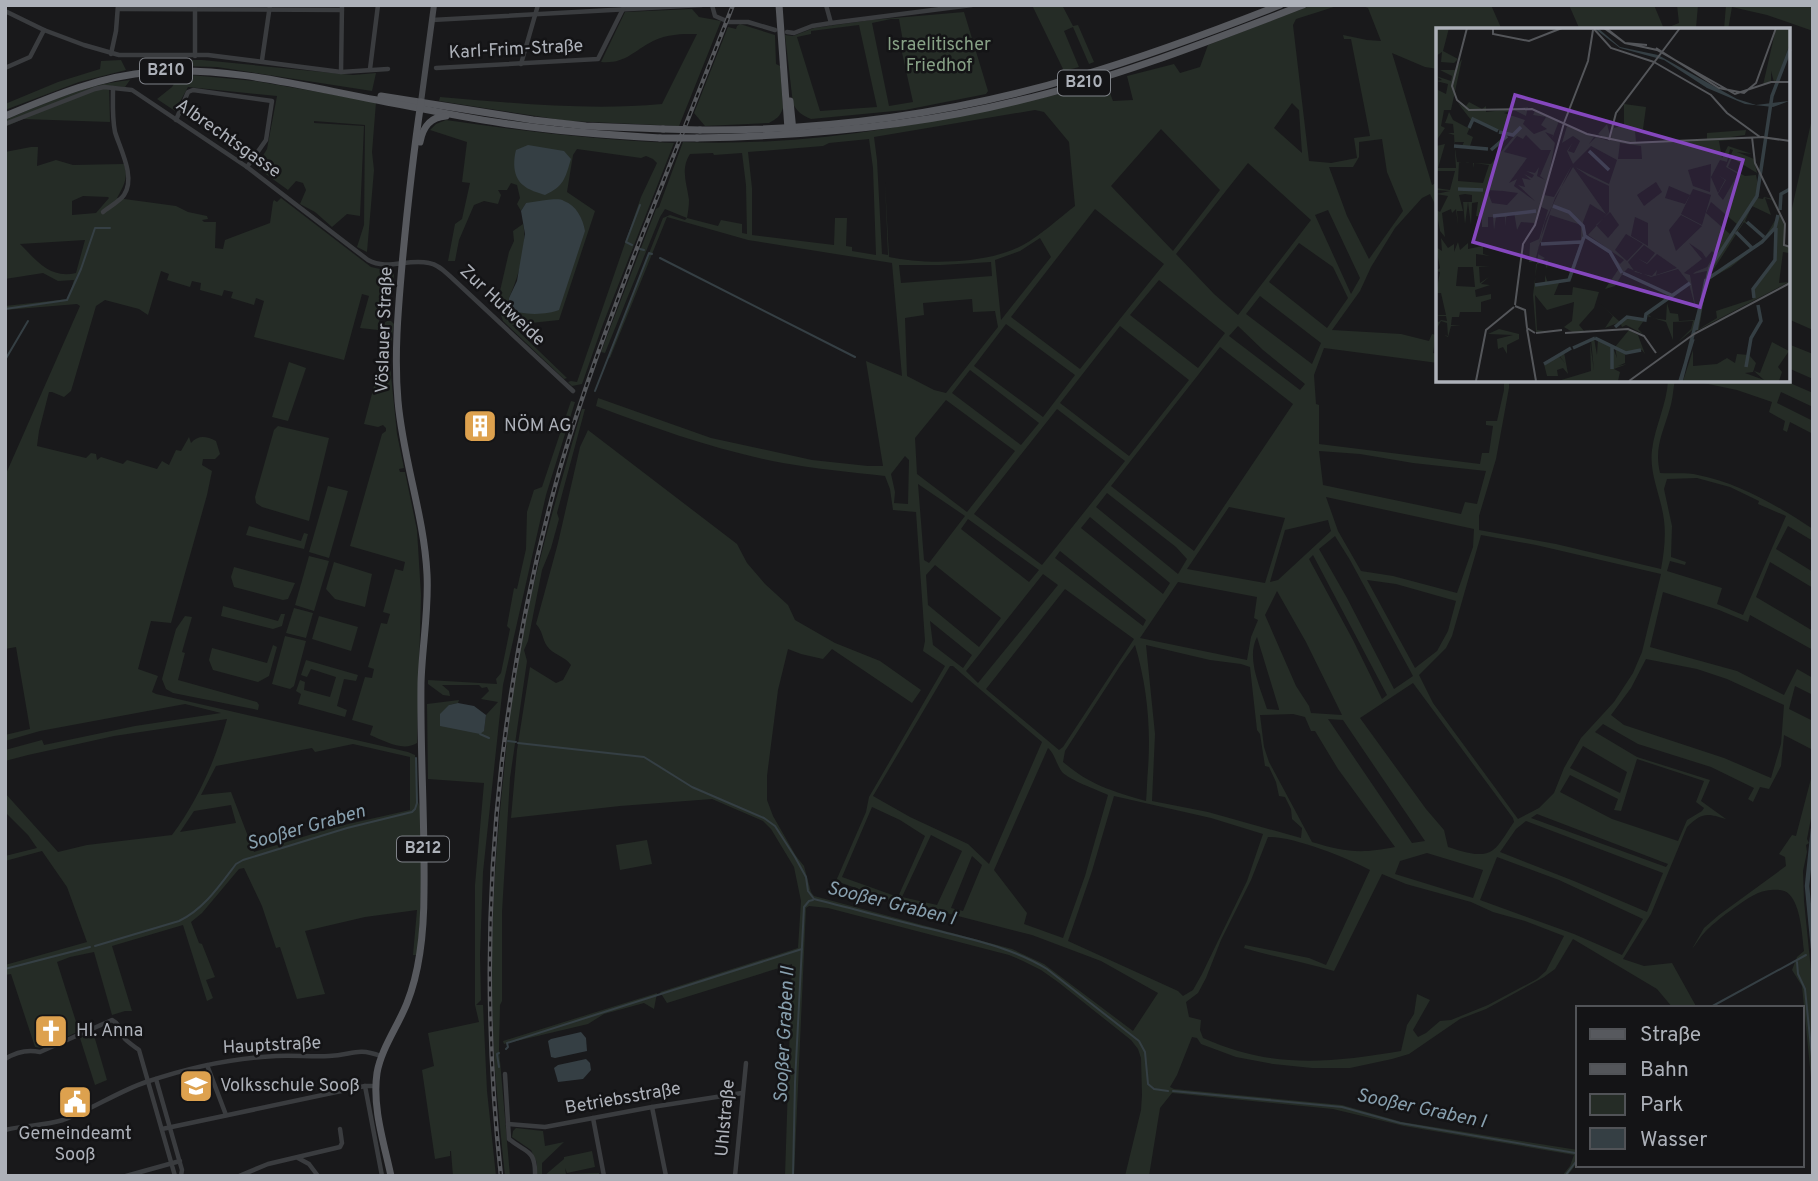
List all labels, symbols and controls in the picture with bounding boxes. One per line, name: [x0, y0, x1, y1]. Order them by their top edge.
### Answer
inset map: [1436, 28, 1790, 382]
park label: Israelitischer Friedhof: [887, 34, 991, 78]
street label: Karl-Frim-Straße: [448, 35, 584, 65]
road number: B210: [140, 58, 192, 83]
road number: B210: [1058, 71, 1110, 96]
street label: Albrechtsgasse: [171, 94, 285, 184]
street label: Zur Hutweide: [454, 260, 550, 352]
street label: Vöslauer Straße: [371, 266, 399, 394]
building icon: NÖM AG: [461, 407, 499, 445]
place label: NÖM AG: [504, 413, 572, 438]
water label: Sooßer Graben: [244, 799, 369, 856]
road number: B212: [397, 836, 449, 862]
water label: Sooßer Graben I: [824, 876, 959, 932]
water label: Sooßer Graben II: [769, 965, 801, 1104]
legend: [1576, 1006, 1804, 1167]
church icon: Hl. Anna: [32, 1012, 70, 1050]
place label: Hl. Anna: [76, 1020, 143, 1043]
text: Straße: [1640, 1022, 1701, 1049]
street label: Hauptstraße: [222, 1032, 322, 1060]
text: Bahn: [1640, 1057, 1689, 1084]
school or university icon: Volksschule Sooß: [177, 1067, 215, 1105]
place label: Volksschule Sooß: [220, 1075, 360, 1098]
street label: Betriebsstraße: [563, 1078, 683, 1120]
street label: Uhlstraße: [711, 1078, 741, 1158]
public building icon: Gemeindeamt Sooß: [56, 1083, 94, 1121]
water label: Sooßer Graben I: [1354, 1084, 1489, 1135]
text: Park: [1640, 1092, 1683, 1119]
place label: Gemeindeamt Sooß: [18, 1123, 132, 1167]
text: Wasser: [1640, 1127, 1707, 1154]

